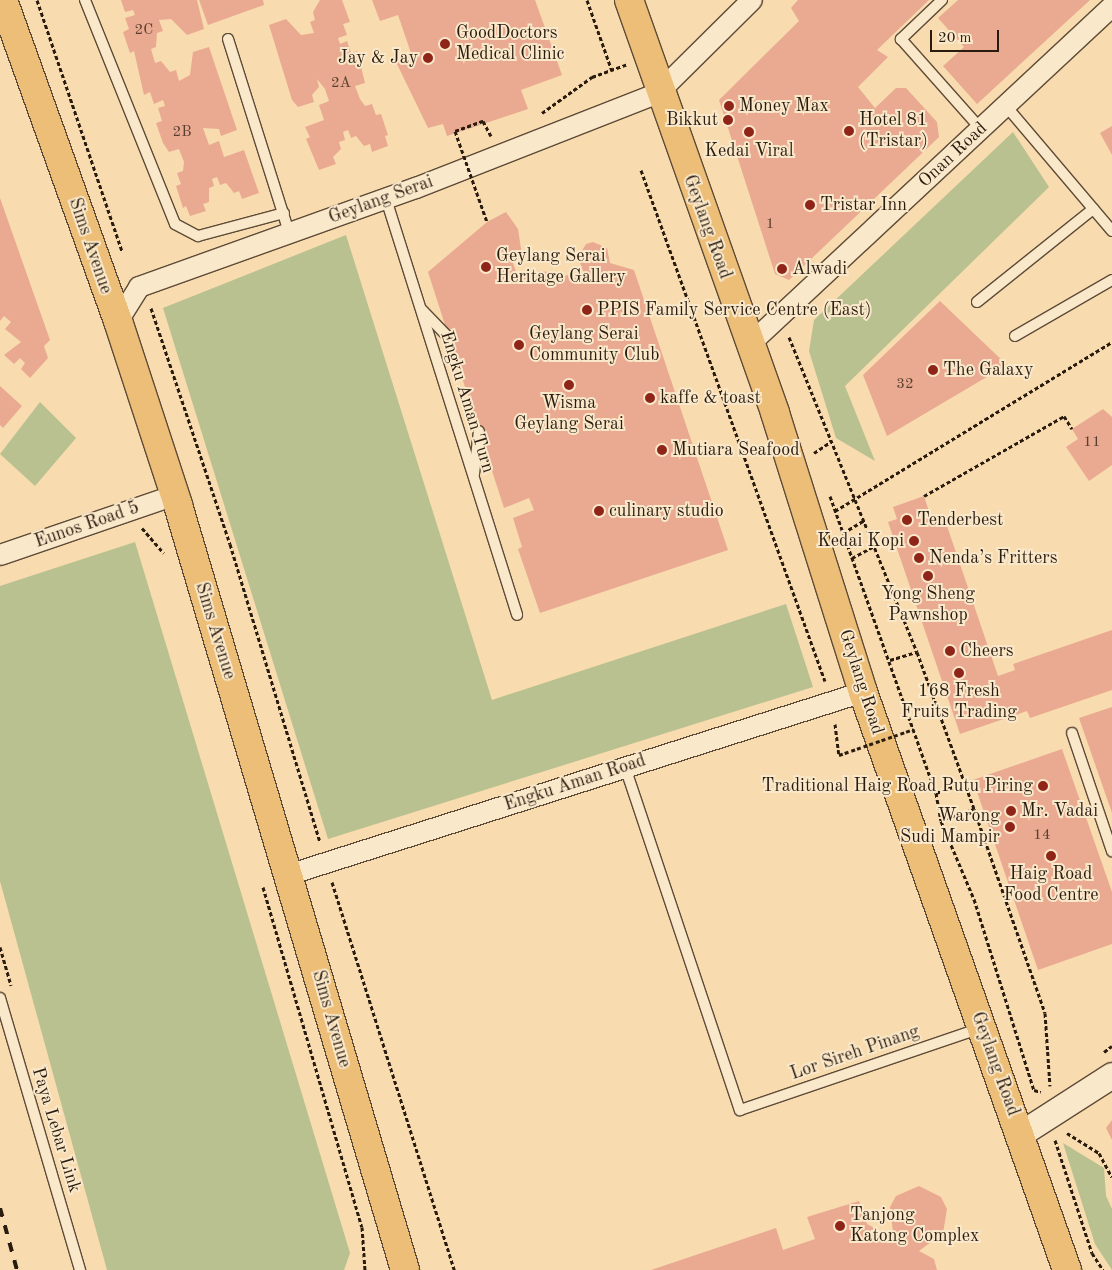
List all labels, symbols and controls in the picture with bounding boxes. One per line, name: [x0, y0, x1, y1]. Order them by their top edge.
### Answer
scale bar: [932, 20, 1001, 52]
house number: 2C: [135, 22, 153, 40]
place label: GoodDoctors Medical Clinic: [456, 23, 564, 66]
text: 20 m: [938, 31, 972, 46]
marker: GoodDoctors Medical Clinic: [438, 37, 452, 51]
place label: Jay & Jay: [338, 47, 418, 69]
marker: Jay & Jay: [422, 52, 434, 64]
house number: 2A: [331, 75, 351, 93]
place label: Money Max: [739, 95, 829, 117]
marker: Money Max: [723, 100, 735, 112]
place label: Bikkut: [666, 109, 718, 131]
place label: Hotel 81 (Tristar): [859, 110, 928, 152]
marker: Bikkut: [722, 114, 734, 126]
street label: Onan Road: [914, 118, 992, 192]
house number: 2B: [172, 124, 192, 142]
marker: Hotel 81 (Tristar): [843, 125, 855, 137]
marker: Kedai Viral: [743, 126, 755, 138]
place label: Kedai Viral: [704, 140, 794, 162]
street label: Geylang Serai: [326, 171, 436, 229]
street label: Geylang Road: [678, 172, 736, 282]
place label: Tristar Inn: [820, 194, 907, 216]
street label: Sims Avenue: [63, 195, 117, 297]
marker: Tristar Inn: [804, 199, 816, 211]
house number: 1: [766, 216, 774, 234]
place label: Geylang Serai Heritage Gallery: [496, 246, 626, 288]
place label: Alwadi: [792, 258, 847, 280]
marker: Geylang Serai Heritage Gallery: [480, 261, 492, 273]
marker: Alwadi: [776, 263, 788, 275]
place label: PPIS Family Service Centre (East): [597, 299, 871, 321]
marker: PPIS Family Service Centre (East): [581, 304, 593, 316]
place label: Geylang Serai Community Club: [529, 324, 659, 366]
street label: Engku Aman Turn: [435, 328, 499, 476]
marker: Geylang Serai Community Club: [513, 339, 525, 351]
place label: The Galaxy: [943, 359, 1033, 381]
marker: The Galaxy: [927, 364, 939, 376]
house number: 32: [896, 376, 914, 394]
marker: Wisma Geylang Serai: [563, 379, 575, 391]
place label: kaffe & toast: [660, 387, 761, 409]
marker: kaffe & toast: [644, 392, 656, 404]
place label: Wisma Geylang Serai: [514, 393, 624, 436]
house number: 11: [1083, 434, 1101, 452]
place label: Mutiara Seafood: [672, 439, 800, 461]
marker: Mutiara Seafood: [656, 444, 668, 456]
street label: Eunos Road 5: [32, 497, 142, 553]
place label: culinary studio: [609, 500, 724, 522]
marker: culinary studio: [593, 505, 605, 517]
place label: Tenderbest: [917, 509, 1003, 531]
marker: Tenderbest: [901, 514, 913, 526]
place label: Kedai Kopi: [817, 530, 904, 552]
marker: Kedai Kopi: [908, 535, 920, 547]
place label: Nenda’s Fritters: [929, 547, 1058, 569]
marker: Nenda’s Fritters: [913, 552, 925, 564]
marker: Yong Sheng Pawnshop: [922, 570, 934, 582]
street label: Sims Avenue: [190, 580, 240, 682]
place label: Yong Sheng Pawnshop: [881, 584, 975, 626]
street label: Geylang Road: [834, 627, 888, 737]
place label: Cheers: [960, 640, 1014, 662]
marker: Cheers: [944, 645, 956, 657]
marker: 168 Fresh Fruits Trading: [953, 667, 965, 679]
place label: 168 Fresh Fruits Trading: [901, 681, 1017, 724]
street label: Engku Aman Road: [501, 750, 649, 816]
place label: Traditional Haig Road Putu Piring: [762, 775, 1033, 797]
marker: Traditional Haig Road Putu Piring: [1037, 780, 1049, 792]
place label: Mr. Vadai: [1021, 800, 1098, 822]
marker: Mr. Vadai: [1005, 805, 1017, 817]
place label: Warong Sudi Mampir: [900, 806, 1000, 849]
marker: Warong Sudi Mampir: [1004, 821, 1016, 833]
house number: 14: [1033, 827, 1051, 845]
marker: Haig Road Food Centre: [1045, 850, 1057, 862]
place label: Haig Road Food Centre: [1003, 864, 1099, 906]
street label: Sims Avenue: [307, 968, 355, 1070]
street label: Geylang Road: [966, 1009, 1024, 1119]
street label: Lor Sireh Pinang: [788, 1021, 922, 1085]
street label: Paya Lebar Link: [27, 1065, 85, 1195]
place label: Tanjong Katong Complex: [850, 1205, 979, 1248]
marker: Tanjong Katong Complex: [834, 1220, 846, 1232]

